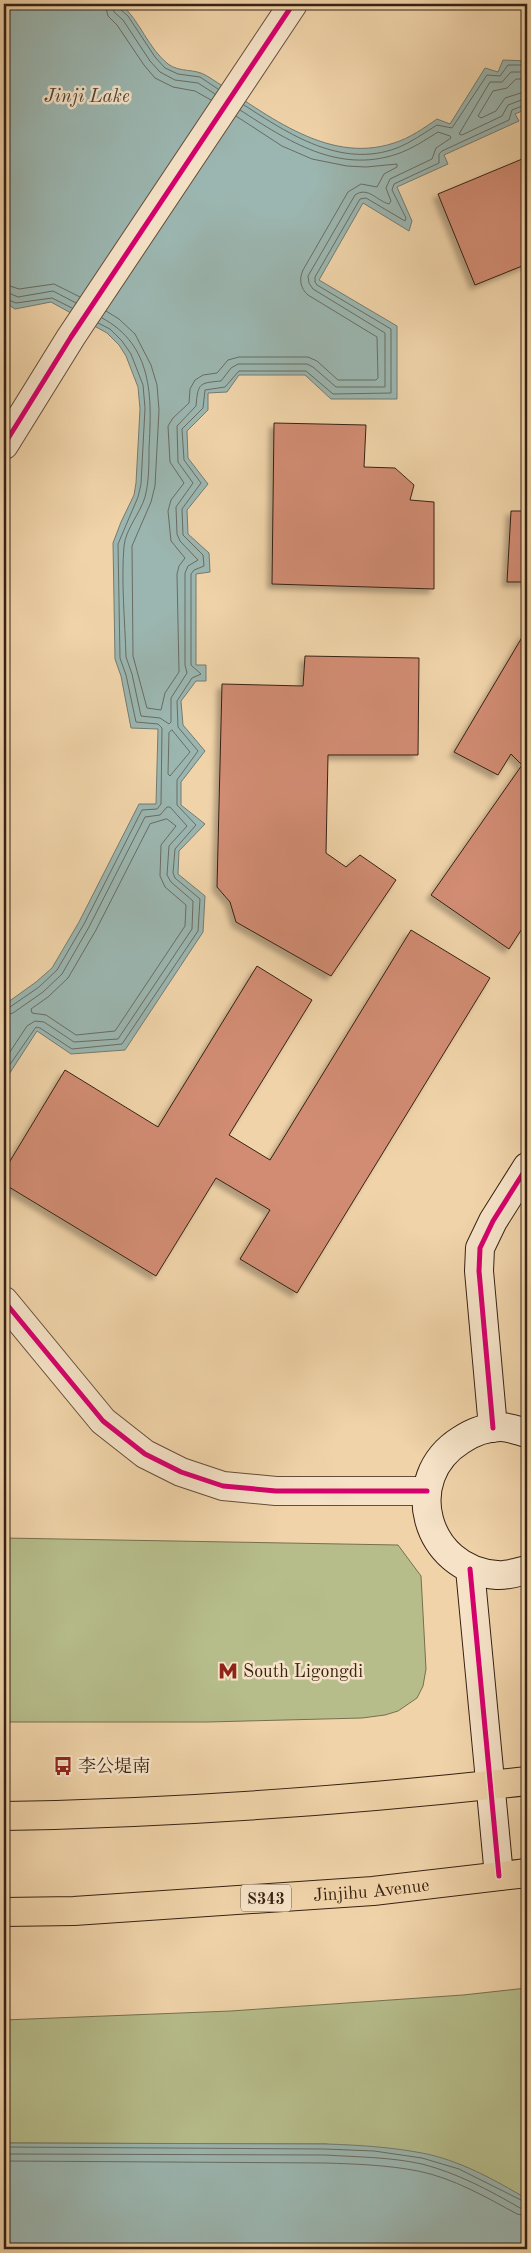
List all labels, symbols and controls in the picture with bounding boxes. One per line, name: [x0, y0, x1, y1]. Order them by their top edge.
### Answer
water label: Jinji Lake: [44, 88, 130, 107]
metro station icon: South Ligongdi: [217, 1660, 239, 1682]
place label: South Ligongdi: [243, 1663, 363, 1681]
bus stop icon: 李公堤南: [52, 1755, 74, 1777]
place label: 李公堤南: [78, 1756, 150, 1776]
street label: Jinjihu Avenue: [313, 1876, 430, 1905]
road number: S343: [241, 1885, 291, 1912]

